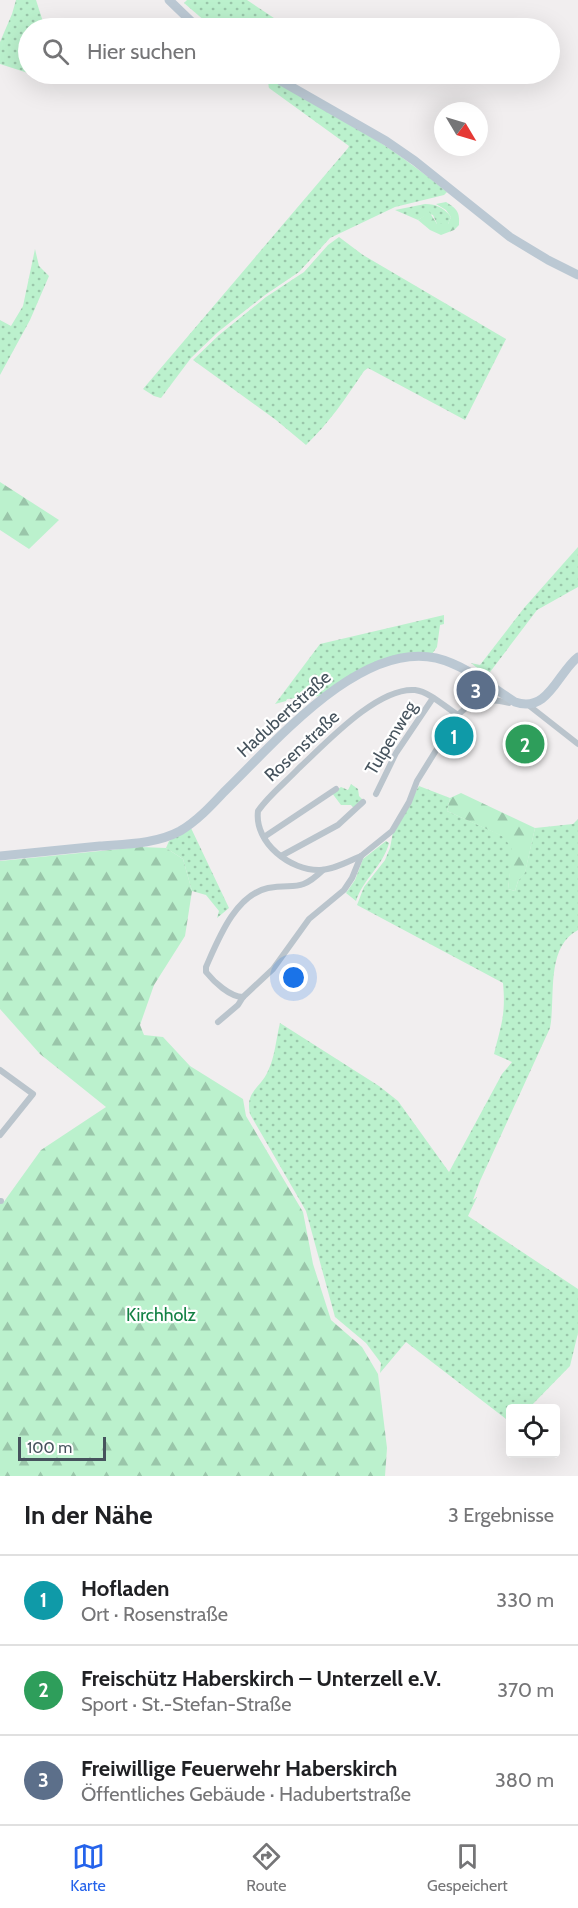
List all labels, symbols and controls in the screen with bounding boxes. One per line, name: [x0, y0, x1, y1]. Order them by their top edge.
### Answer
search box: [18, 18, 560, 84]
icon: search: [39, 35, 72, 68]
text: Hier suchen: [87, 38, 196, 65]
north arrow: [434, 102, 488, 156]
street label: Hadubertstraße: [232, 666, 336, 762]
pin: 3: [456, 668, 496, 712]
street label: Tulpenweg: [360, 696, 422, 779]
street label: Rosenstraße: [260, 706, 344, 786]
pin: 1: [434, 714, 474, 758]
pin: 2: [506, 722, 544, 766]
your location: [279, 963, 308, 992]
park label: Kirchholz: [126, 1304, 197, 1326]
map controls: [506, 1404, 560, 1458]
button: locate: [506, 1404, 560, 1458]
scale bar: [18, 1434, 106, 1462]
text: 100 m: [27, 1438, 72, 1457]
text: In der Nähe: [24, 1499, 153, 1531]
text: 3 Ergebnisse: [448, 1503, 554, 1527]
text: Hofladen: [81, 1575, 169, 1602]
text: 1: [40, 1588, 47, 1612]
text: 330 m: [496, 1588, 554, 1612]
text: Ort · Rosenstraße: [81, 1602, 228, 1626]
text: Freischütz Haberskirch – Unterzell e.V.: [81, 1665, 441, 1692]
text: 2: [38, 1678, 49, 1702]
text: 370 m: [497, 1678, 554, 1702]
text: Sport · St.-Stefan-Straße: [81, 1692, 291, 1716]
text: Freiwillige Feuerwehr Haberskirch: [81, 1755, 398, 1782]
text: 3: [38, 1768, 49, 1792]
text: 380 m: [495, 1768, 554, 1792]
text: Öffentliches Gebäude · Hadubertstraße: [81, 1782, 411, 1806]
tab: Karte: [70, 1840, 106, 1895]
tab: Route: [246, 1840, 286, 1895]
tab: Gespeichert: [427, 1840, 508, 1895]

